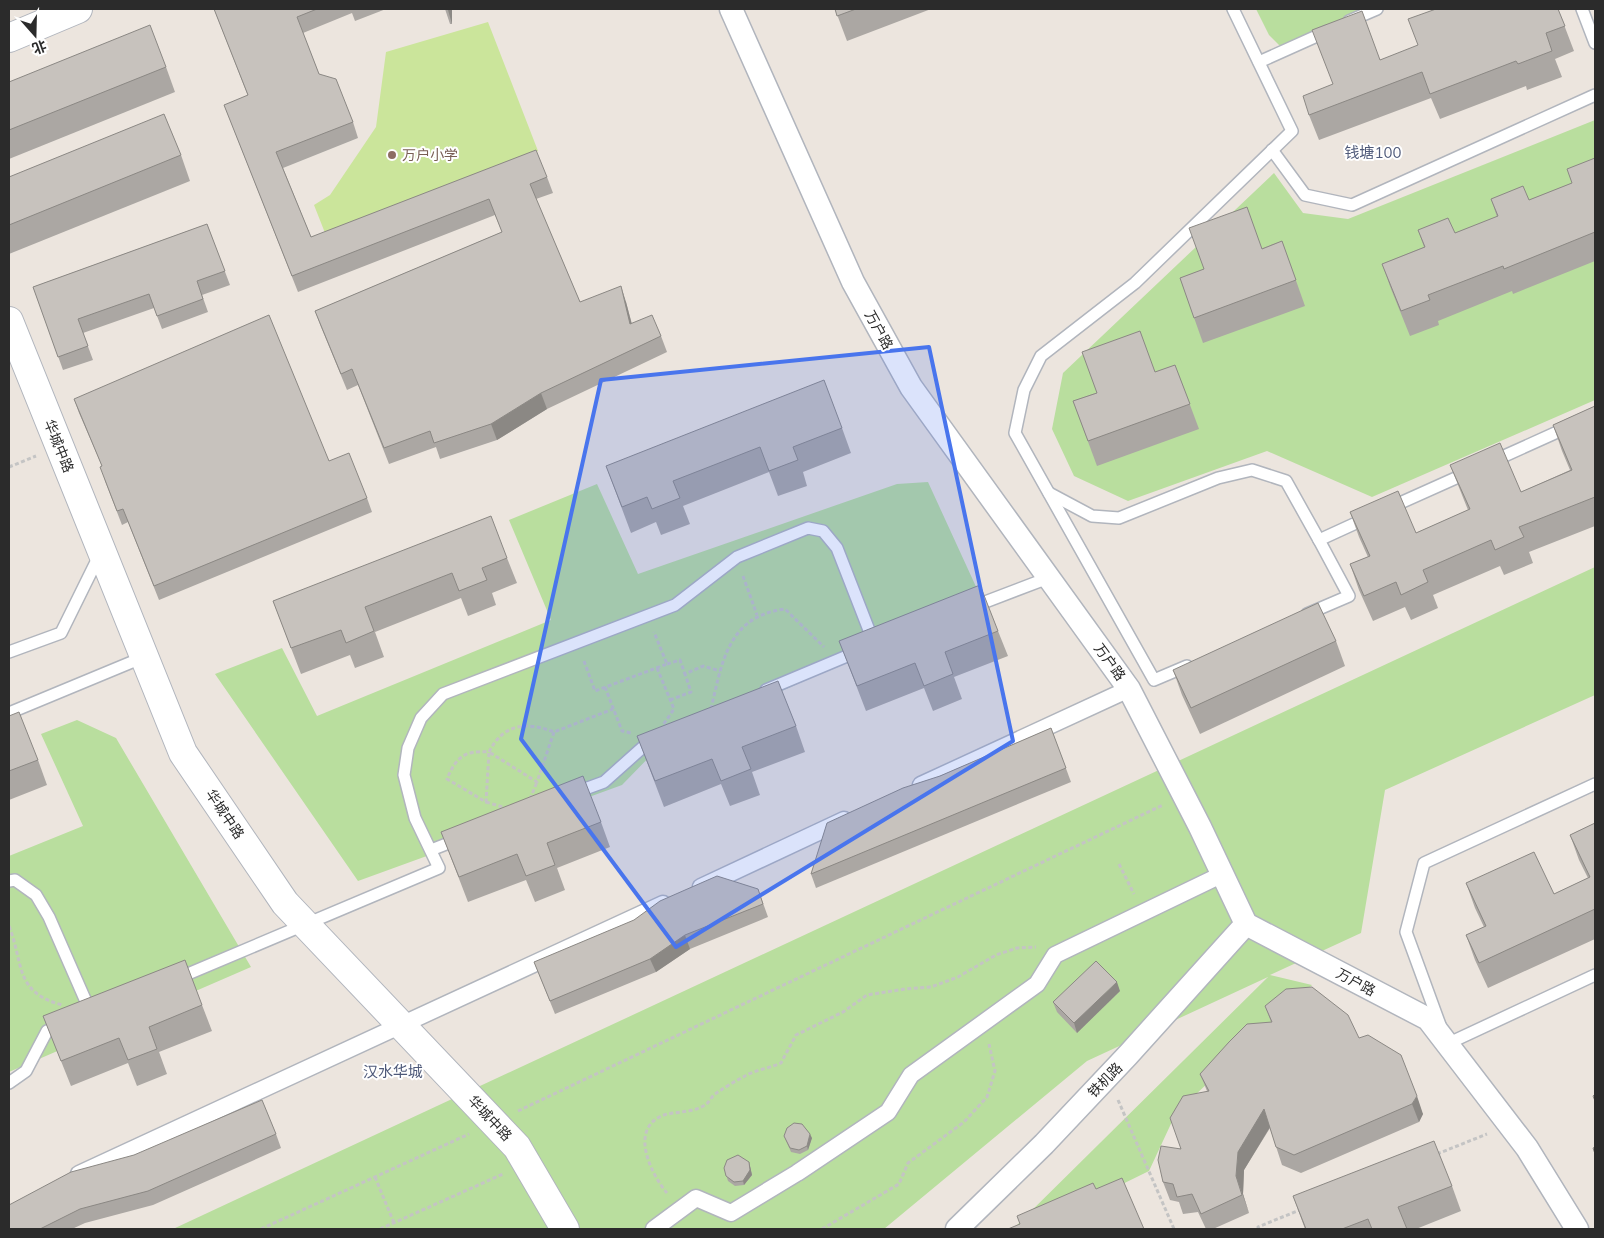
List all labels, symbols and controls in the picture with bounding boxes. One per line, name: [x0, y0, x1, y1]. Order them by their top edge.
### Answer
north arrow: [10, 10, 60, 60]
text: 北: [30, 36, 49, 58]
district label: 钱塘100: [1344, 143, 1402, 162]
place label: 万户小学: [402, 146, 458, 164]
marker: 万户小学: [386, 149, 398, 161]
street label: 万户路: [861, 307, 897, 353]
street label: 华城中路: [40, 417, 78, 475]
street label: 万户路: [1090, 640, 1130, 684]
street label: 华城中路: [202, 786, 248, 842]
street label: 万户路: [1333, 964, 1379, 1000]
street label: 铁机路: [1084, 1059, 1126, 1101]
district label: 汉水华城: [363, 1062, 423, 1081]
street label: 华城中路: [464, 1091, 516, 1145]

